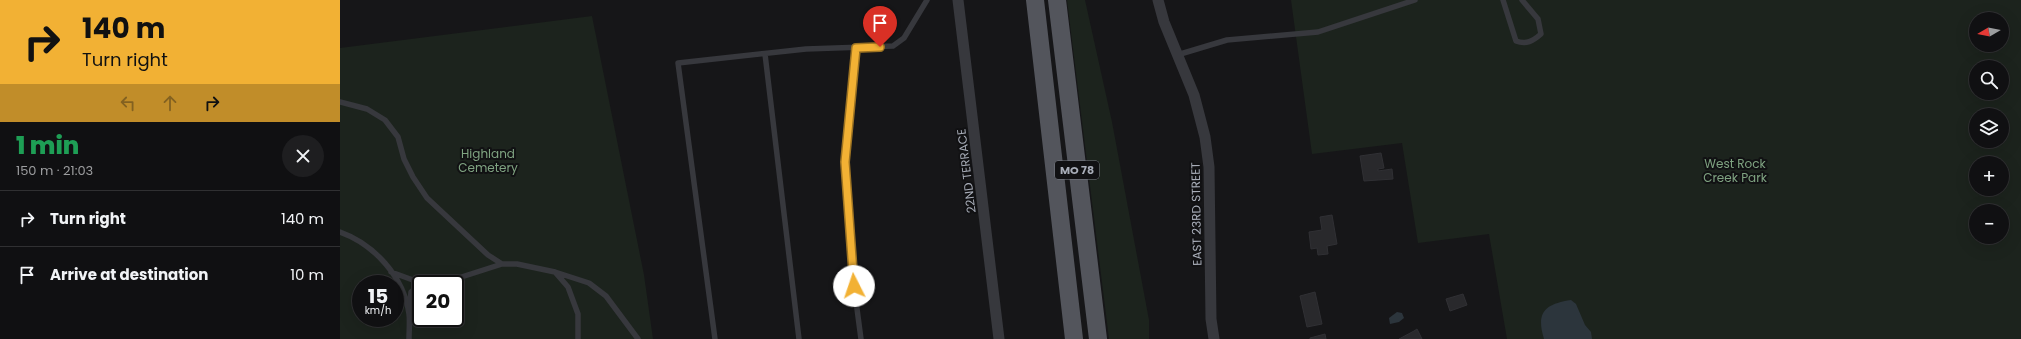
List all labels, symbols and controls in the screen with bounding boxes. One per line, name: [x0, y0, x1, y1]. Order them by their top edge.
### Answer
pin: [863, 6, 897, 47]
text: 140 m: [82, 9, 165, 48]
icon: arrive: [869, 12, 891, 34]
north arrow: [1969, 12, 2009, 52]
map controls: [1969, 12, 2009, 244]
icon: right: [16, 16, 68, 68]
text: Turn right: [82, 47, 168, 72]
button: search: [1969, 60, 2009, 100]
icon: left: [117, 92, 139, 114]
icon: ahead: [159, 92, 181, 114]
icon: right: [201, 92, 223, 114]
button: layers: [1969, 108, 2009, 148]
street label: 22ND TERRACE: [952, 128, 980, 214]
text: 1 min: [16, 129, 79, 162]
button: close: [282, 135, 324, 177]
park label: Highland Cemetery: [458, 145, 518, 176]
park label: West Rock Creek Park: [1703, 155, 1768, 186]
button: +: [1969, 156, 2009, 196]
text: 150 m · 21:03: [16, 161, 93, 180]
road number: MO 78: [1055, 161, 1099, 179]
street label: EAST 23RD STREET: [1187, 162, 1205, 266]
button: −: [1969, 204, 2009, 244]
icon: right: [16, 208, 38, 230]
text: Turn right: [50, 208, 126, 229]
text: 140 m: [281, 208, 324, 229]
icon: arrive: [16, 264, 38, 286]
text: Arrive at destination: [50, 264, 208, 285]
text: 10 m: [290, 264, 324, 285]
position arrow: [833, 265, 875, 307]
speed limit sign: 20: [412, 275, 464, 327]
text: 15: [368, 282, 388, 310]
text: km/h: [365, 303, 391, 318]

